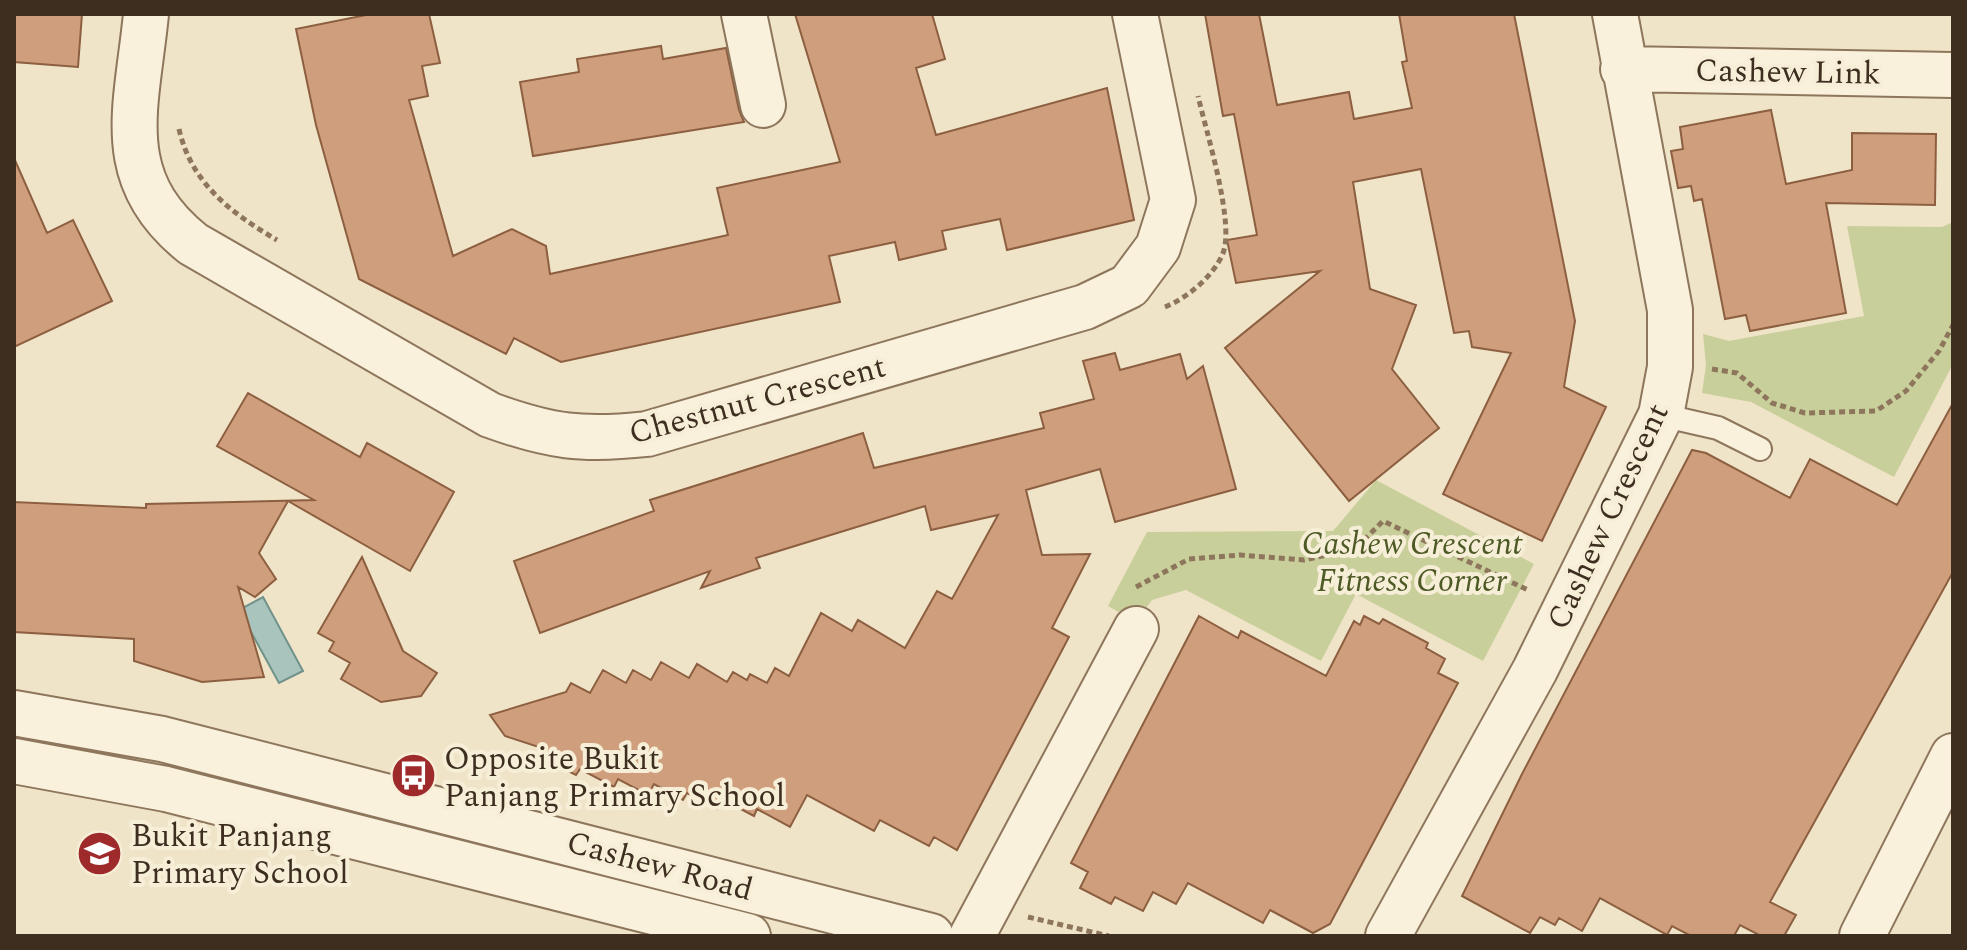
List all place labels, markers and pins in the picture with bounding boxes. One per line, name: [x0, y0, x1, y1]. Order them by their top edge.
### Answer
place label: Opposite Bukit Panjang Primary School: [444, 735, 785, 821]
bus stop icon: Opposite Bukit Panjang Primary School: [389, 752, 437, 800]
place label: Bukit Panjang Primary School: [131, 812, 349, 898]
school or university icon: Bukit Panjang Primary School: [76, 829, 124, 877]

